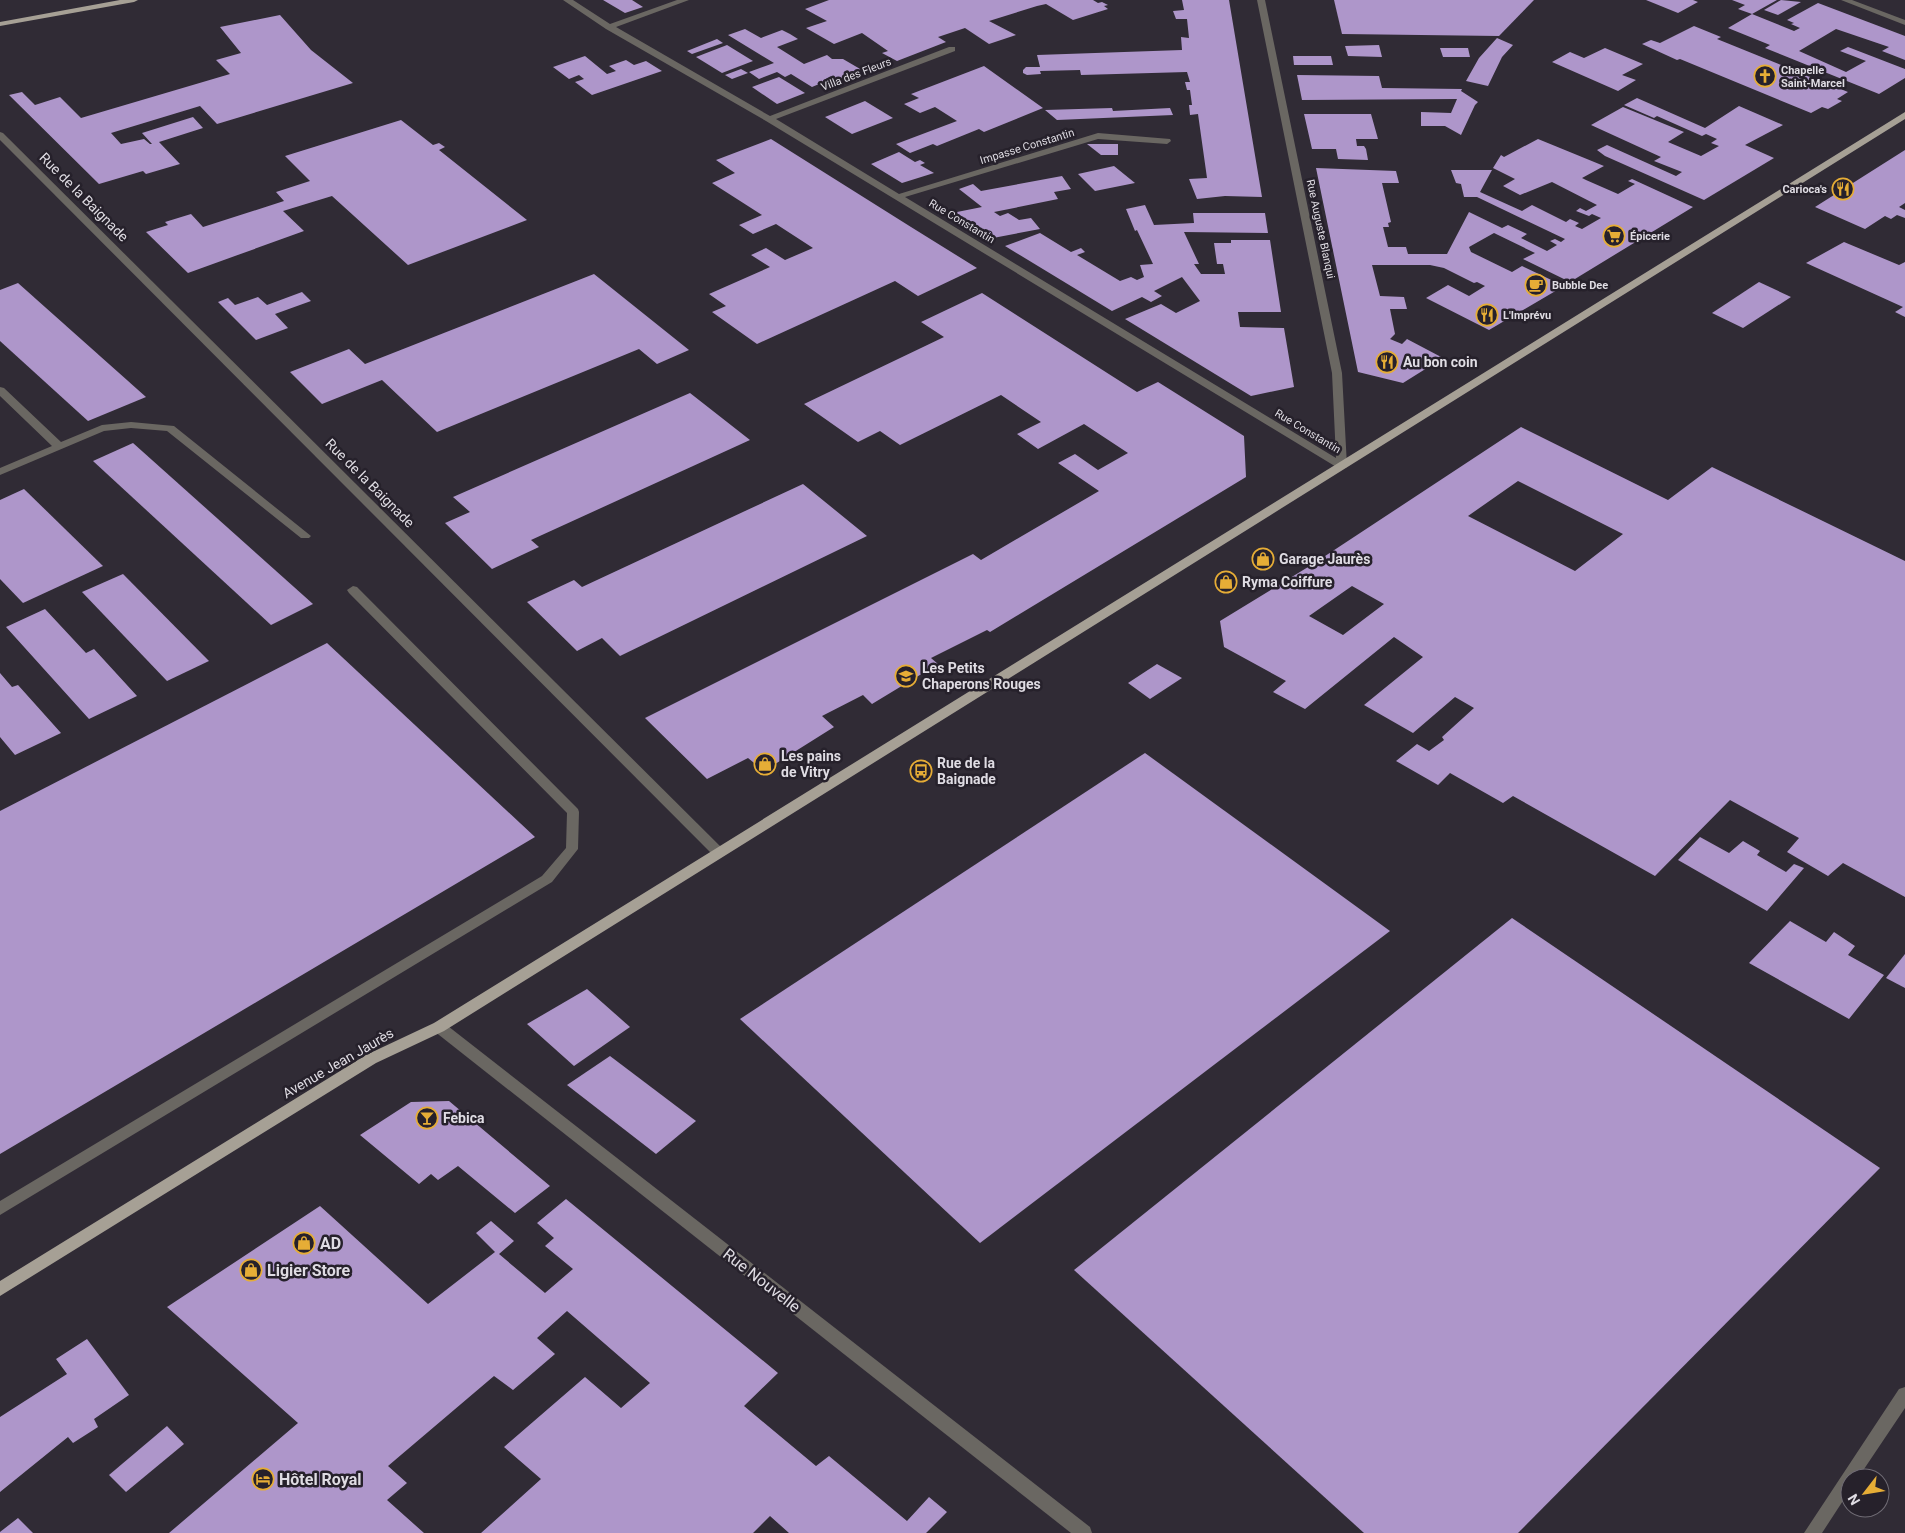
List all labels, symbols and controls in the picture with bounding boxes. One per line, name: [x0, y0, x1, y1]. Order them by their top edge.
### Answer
street label: Villa des Fleurs: [819, 55, 893, 94]
church icon: Chapelle Saint-Marcel: [1753, 64, 1777, 88]
place label: Chapelle Saint-Marcel: [1781, 64, 1845, 90]
street label: Impasse Constantin: [978, 126, 1076, 167]
street label: Rue de la Baignade: [36, 149, 132, 245]
restaurant icon: Carioca's: [1831, 177, 1855, 201]
street label: Rue Auguste Blanqui: [1304, 178, 1337, 280]
place label: Carioca's: [1782, 183, 1827, 196]
street label: Rue Constantin: [926, 197, 997, 246]
supermarket icon: Épicerie: [1602, 224, 1626, 248]
place label: Épicerie: [1630, 230, 1670, 243]
cafe icon: Bubble Dee: [1524, 273, 1548, 297]
place label: Bubble Dee: [1552, 279, 1608, 292]
restaurant icon: L'Imprévu: [1475, 303, 1499, 327]
place label: L'Imprévu: [1503, 309, 1551, 322]
restaurant icon: Au bon coin: [1375, 350, 1399, 374]
place label: Au bon coin: [1403, 354, 1478, 370]
street label: Rue Constantin: [1272, 407, 1343, 456]
street label: Rue de la Baignade: [322, 435, 418, 531]
shop icon: Garage Jaurès: [1251, 547, 1275, 571]
place label: Garage Jaurès: [1279, 551, 1370, 567]
shop icon: Ryma Coiffure: [1214, 570, 1238, 594]
place label: Ryma Coiffure: [1242, 574, 1333, 590]
place label: Les Petits Chaperons Rouges: [922, 660, 1041, 692]
school or university icon: Les Petits Chaperons Rouges: [894, 664, 918, 688]
place label: Les pains de Vitry: [781, 748, 841, 780]
shop icon: Les pains de Vitry: [753, 752, 777, 776]
place label: Rue de la Baignade: [937, 755, 996, 787]
bus stop icon: Rue de la Baignade: [909, 759, 933, 783]
street label: Avenue Jean Jaurès: [280, 1025, 396, 1101]
bar icon: Febica: [415, 1106, 439, 1130]
place label: Febica: [443, 1110, 485, 1126]
shop icon: AD: [292, 1231, 316, 1255]
place label: AD: [320, 1234, 341, 1253]
street label: Rue Nouvelle: [719, 1244, 804, 1316]
shop icon: Ligier Store: [239, 1258, 263, 1282]
place label: Ligier Store: [267, 1261, 351, 1280]
hotel icon: Hôtel Royal: [251, 1467, 275, 1491]
north arrow: [1840, 1468, 1890, 1518]
place label: Hôtel Royal: [279, 1470, 362, 1489]
text: N: [1844, 1491, 1863, 1508]

